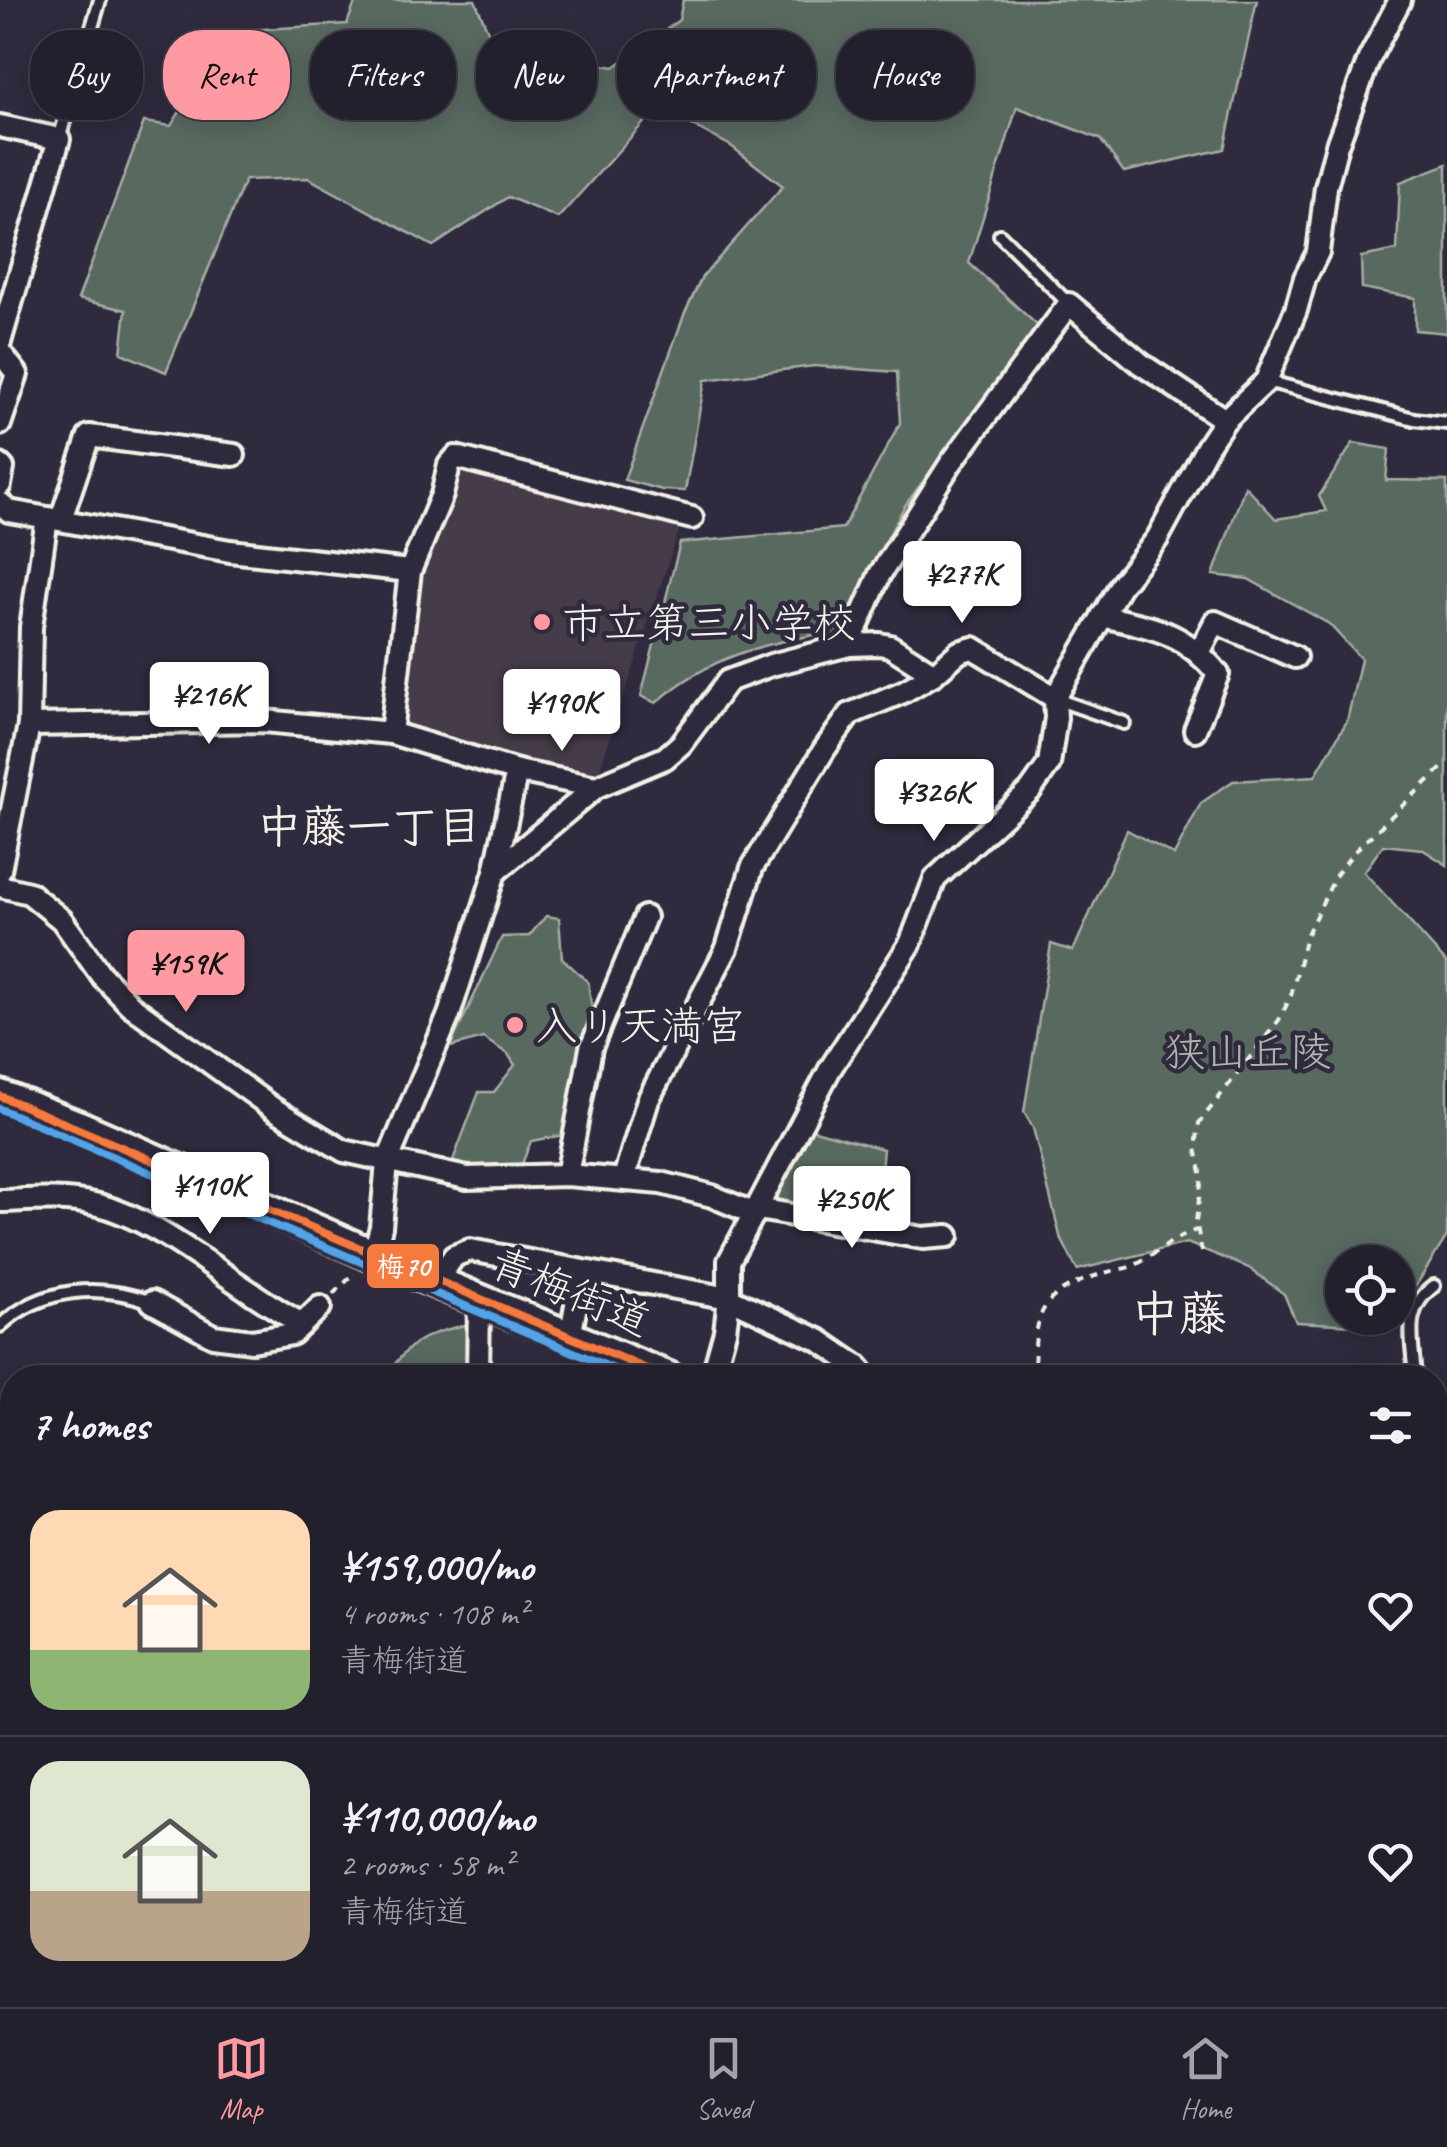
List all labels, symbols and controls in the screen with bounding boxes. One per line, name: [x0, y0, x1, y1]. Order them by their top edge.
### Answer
chip: Buy: [30, 30, 143, 120]
chip: Rent: [163, 30, 290, 120]
chip: Filters: [310, 30, 456, 120]
chip: New: [476, 30, 597, 120]
chip: Apartment: [617, 30, 816, 120]
chip: House: [836, 30, 974, 120]
pin: ¥277K: [892, 541, 1032, 626]
text: ¥277K: [925, 553, 999, 594]
place label: 市立第三小学校: [562, 597, 856, 650]
marker: 市立第三小学校: [531, 611, 553, 633]
pin: ¥216K: [139, 662, 279, 747]
pin: ¥190K: [492, 669, 632, 754]
text: ¥216K: [172, 674, 246, 715]
text: ¥190K: [525, 681, 599, 722]
pin: ¥326K: [864, 759, 1004, 844]
text: ¥326K: [897, 771, 971, 812]
district label: 中藤一丁目: [256, 799, 482, 856]
pin: ¥159K: [116, 930, 256, 1015]
text: ¥159K: [150, 942, 222, 983]
place label: 入リ天満宮: [535, 1000, 745, 1053]
marker: 入リ天満宮: [504, 1014, 526, 1036]
park label: 狭山丘陵: [1164, 1026, 1332, 1079]
pin: ¥110K: [140, 1152, 280, 1237]
text: ¥110K: [173, 1164, 247, 1205]
pin: ¥250K: [782, 1166, 922, 1251]
text: ¥250K: [815, 1178, 889, 1219]
street label: 青梅街道: [483, 1236, 658, 1348]
line badge: 梅70: [365, 1242, 441, 1290]
map controls: [1325, 1245, 1415, 1335]
button: locate: [1325, 1245, 1415, 1335]
text: 梅70: [376, 1249, 433, 1284]
district label: 中藤: [1131, 1284, 1227, 1344]
icon: filters: [1363, 1398, 1418, 1453]
text: 7 homes: [30, 1399, 148, 1452]
text: ¥159,000/mo: [340, 1540, 533, 1593]
icon: home: [110, 1550, 230, 1670]
icon: heart: [1363, 1583, 1418, 1638]
text: 4 rooms · 108 m²: [340, 1593, 527, 1634]
text: 青梅街道: [340, 1640, 468, 1681]
text: ¥110,000/mo: [340, 1791, 534, 1844]
icon: home: [110, 1801, 230, 1921]
icon: heart: [1363, 1834, 1418, 1889]
text: 2 rooms · 58 m²: [340, 1844, 513, 1885]
text: 青梅街道: [340, 1891, 468, 1932]
tab: Map: [214, 2031, 269, 2126]
tab: Saved: [696, 2031, 751, 2126]
tab: Home: [1178, 2031, 1233, 2126]

